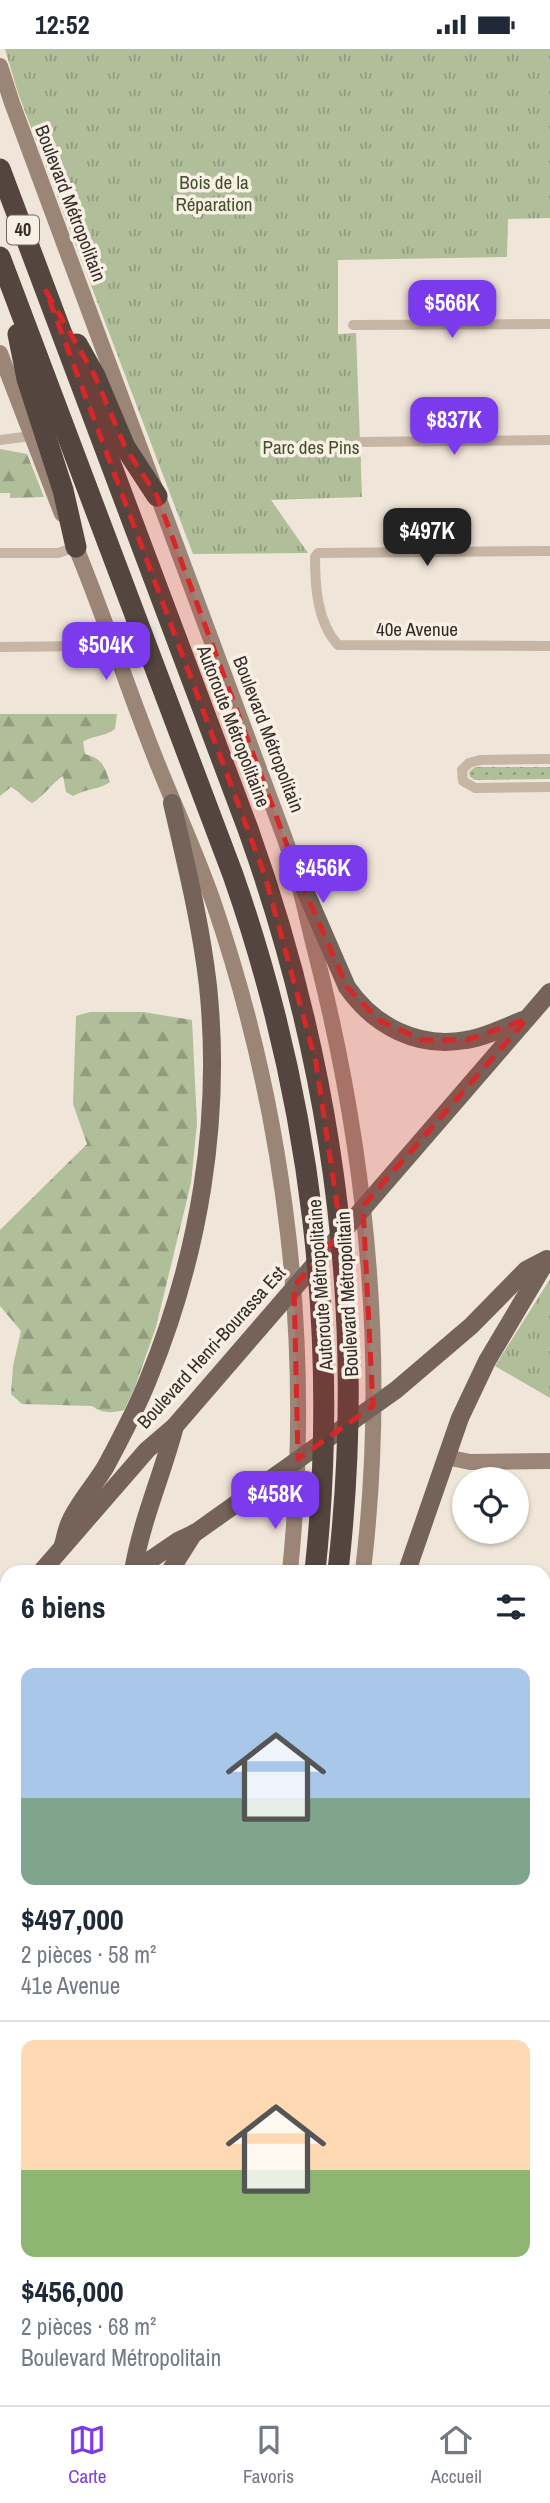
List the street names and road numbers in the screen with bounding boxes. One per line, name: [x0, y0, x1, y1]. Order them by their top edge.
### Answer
street label: Boulevard Métropolitain: [29, 121, 113, 285]
road number: 40: [7, 215, 39, 245]
street label: 40e Avenue: [376, 616, 458, 642]
street label: Autoroute Métropolitaine: [191, 640, 277, 811]
street label: Boulevard Métropolitain: [227, 652, 311, 816]
street label: Autoroute Métropolitaine: [301, 1199, 339, 1372]
street label: Boulevard Métropolitain: [330, 1211, 364, 1377]
street label: Boulevard Henri-Bourassa Est: [131, 1260, 292, 1434]

